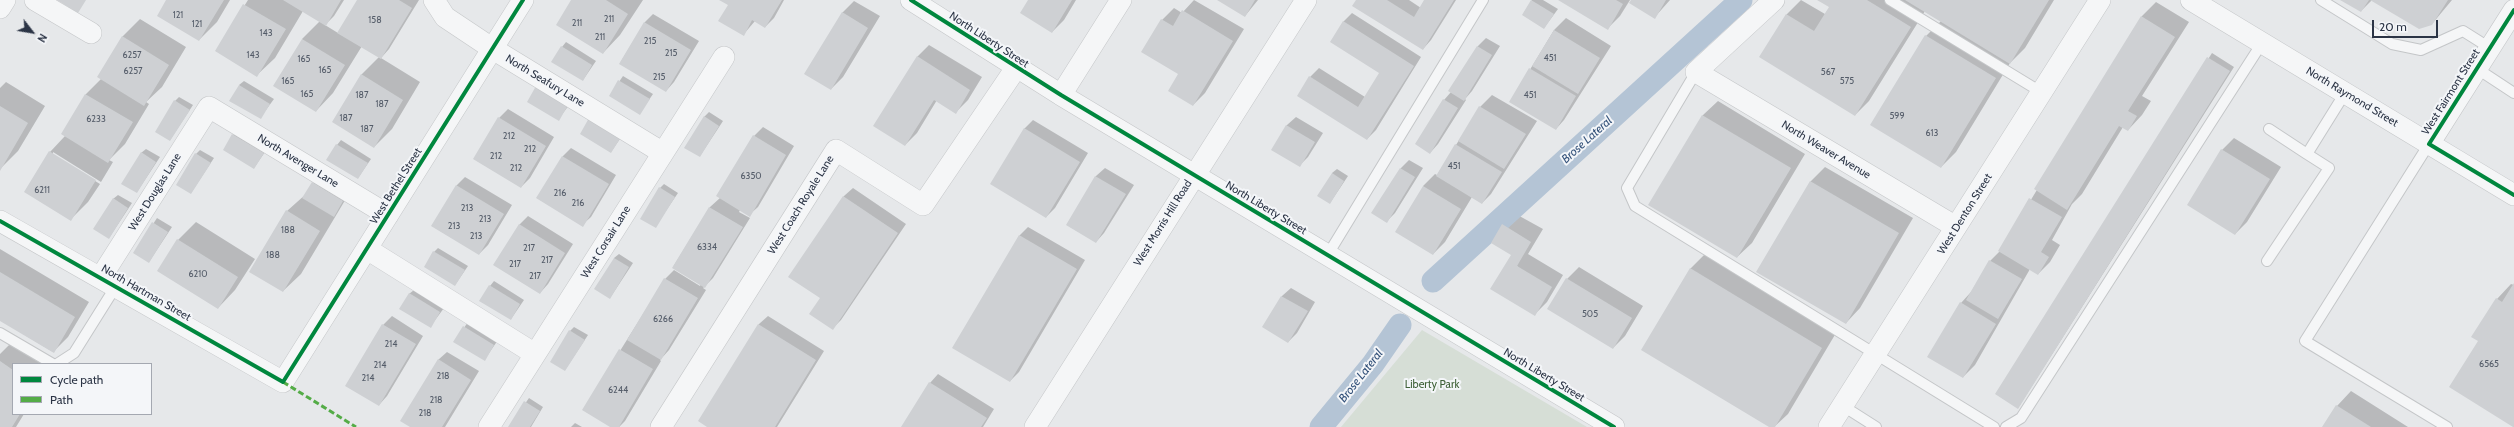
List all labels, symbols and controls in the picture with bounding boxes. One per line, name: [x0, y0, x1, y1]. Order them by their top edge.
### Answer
street label: North Liberty Street: [947, 9, 1031, 71]
house number: 121: [173, 10, 183, 20]
north arrow: [12, 12, 52, 52]
scale bar: [2374, 12, 2440, 38]
house number: 211: [604, 14, 614, 24]
house number: 158: [368, 15, 382, 25]
house number: 211: [572, 18, 582, 28]
house number: 121: [192, 19, 202, 29]
text: 20 m: [2379, 19, 2407, 34]
house number: 143: [259, 28, 273, 38]
text: N: [34, 31, 50, 45]
house number: 211: [595, 32, 605, 42]
house number: 215: [644, 36, 656, 46]
street label: West Fairmont Street: [2419, 47, 2483, 137]
house number: 215: [665, 48, 677, 58]
house number: 6257: [122, 50, 142, 60]
house number: 143: [246, 50, 260, 60]
street label: North Seafury Lane: [503, 52, 587, 110]
house number: 451: [1543, 53, 1557, 63]
house number: 165: [298, 54, 310, 64]
street label: North Raymond Street: [2304, 64, 2400, 130]
house number: 165: [319, 65, 331, 75]
house number: 6257: [123, 66, 143, 76]
house number: 567: [1821, 67, 1835, 77]
house number: 215: [653, 72, 665, 82]
house number: 165: [282, 76, 294, 86]
house number: 575: [1840, 76, 1854, 86]
house number: 165: [301, 89, 313, 99]
house number: 187: [356, 90, 368, 100]
house number: 451: [1523, 90, 1537, 100]
house number: 187: [376, 99, 388, 109]
house number: 599: [1889, 111, 1905, 121]
house number: 187: [340, 113, 352, 123]
house number: 6233: [86, 114, 106, 124]
water label: Brose Lateral: [1559, 114, 1615, 166]
street label: North Weaver Avenue: [1779, 118, 1873, 182]
house number: 187: [361, 124, 373, 134]
house number: 613: [1926, 128, 1938, 138]
house number: 212: [503, 131, 515, 141]
street label: North Avenger Lane: [255, 132, 341, 190]
house number: 212: [524, 144, 536, 154]
street label: West Bethel Street: [367, 146, 425, 226]
street label: West Douglas Lane: [126, 151, 184, 233]
house number: 212: [490, 151, 502, 161]
street label: West Coach Royale Lane: [765, 153, 837, 257]
house number: 451: [1447, 161, 1461, 171]
house number: 212: [510, 163, 522, 173]
house number: 6350: [740, 171, 762, 181]
street label: West Denton Street: [1935, 171, 1995, 257]
street label: West Morris Hill Road: [1131, 178, 1195, 268]
street label: North Liberty Street: [1223, 179, 1309, 237]
house number: 6211: [34, 185, 50, 195]
house number: 216: [554, 188, 566, 198]
house number: 216: [572, 198, 584, 208]
house number: 213: [461, 203, 473, 213]
street label: West Corsair Lane: [578, 203, 634, 281]
house number: 213: [479, 214, 491, 224]
house number: 213: [448, 221, 460, 231]
house number: 188: [281, 225, 295, 235]
house number: 213: [470, 231, 482, 241]
house number: 6334: [697, 242, 717, 252]
house number: 217: [523, 243, 535, 253]
house number: 188: [266, 250, 280, 260]
house number: 217: [541, 255, 553, 265]
house number: 217: [509, 259, 521, 269]
street label: North Hartman Street: [99, 262, 193, 324]
house number: 6210: [188, 269, 208, 279]
house number: 217: [529, 271, 541, 281]
house number: 505: [1582, 309, 1598, 319]
house number: 6266: [653, 314, 673, 324]
house number: 214: [385, 339, 397, 349]
street label: North Liberty Street: [1501, 346, 1587, 404]
water label: Brose Lateral: [1336, 347, 1386, 405]
house number: 6565: [2479, 359, 2499, 369]
house number: 214: [374, 360, 386, 370]
legend: [12, 363, 152, 415]
house number: 218: [436, 371, 450, 381]
text: Cycle path: [50, 372, 103, 387]
house number: 214: [362, 373, 374, 383]
park label: Liberty Park: [1405, 378, 1459, 392]
house number: 6244: [608, 385, 628, 395]
text: Path: [50, 392, 73, 407]
house number: 218: [429, 395, 443, 405]
house number: 218: [418, 408, 432, 418]

